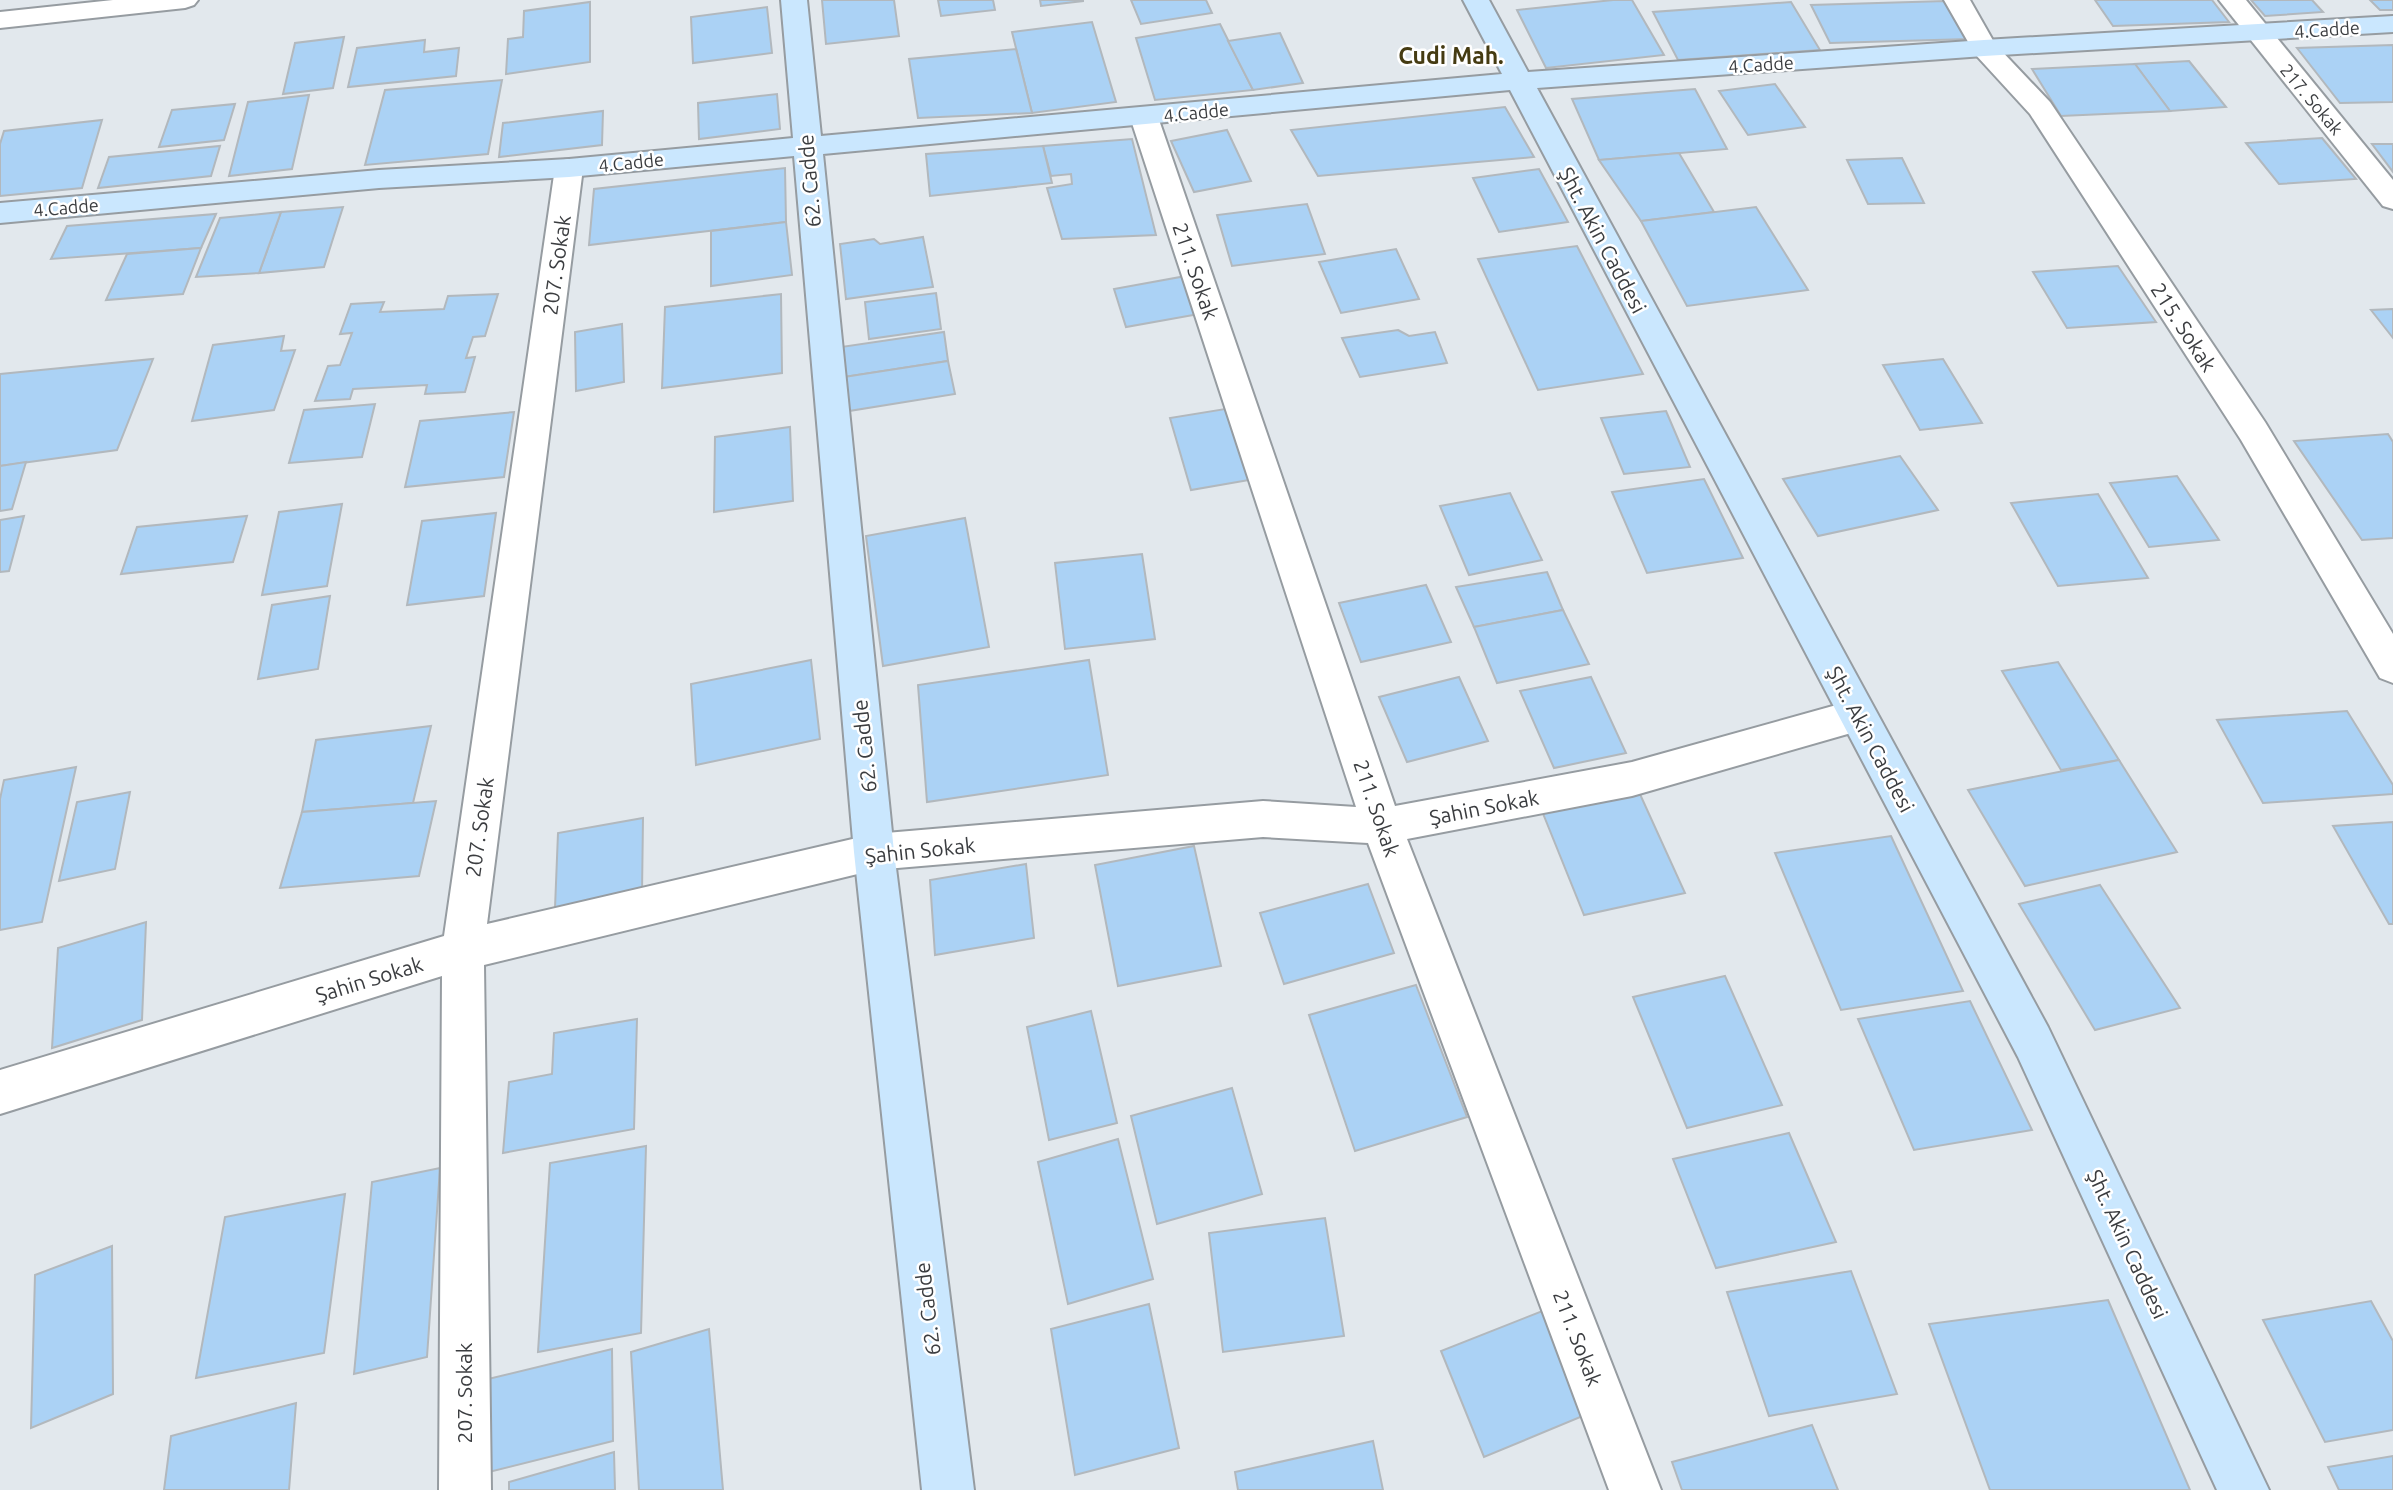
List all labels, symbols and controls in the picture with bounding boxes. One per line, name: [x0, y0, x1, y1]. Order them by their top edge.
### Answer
street label: 4.Cadde: [2294, 17, 2360, 41]
district label: Cudi Mah.: [1398, 43, 1504, 68]
street label: 4.Cadde: [1728, 52, 1794, 76]
street label: 217. Sokak: [2277, 59, 2347, 139]
street label: 4.Cadde: [1162, 99, 1230, 125]
street label: 62. Cadde: [793, 133, 825, 229]
street label: 4.Cadde: [597, 149, 665, 175]
street label: Şht. Akin Caddesi: [1554, 163, 1652, 317]
street label: 4.Cadde: [32, 194, 100, 220]
street label: 207. Sokak: [537, 213, 575, 317]
street label: 211. Sokak: [1168, 219, 1224, 323]
street label: 215. Sokak: [2146, 278, 2222, 376]
street label: Şht. Akin Caddesi: [1822, 662, 1920, 816]
street label: 62. Cadde: [847, 698, 881, 794]
street label: 211. Sokak: [1349, 756, 1405, 860]
street label: 207. Sokak: [460, 775, 498, 879]
street label: Şahin Sokak: [1427, 785, 1541, 829]
street label: Şahin Sokak: [864, 832, 977, 868]
street label: Şahin Sokak: [312, 951, 426, 1007]
street label: Şht. Akin Caddesi: [2083, 1166, 2173, 1322]
street label: 62. Cadde: [909, 1261, 945, 1357]
street label: 211. Sokak: [1549, 1287, 1607, 1390]
street label: 207. Sokak: [452, 1342, 476, 1443]

